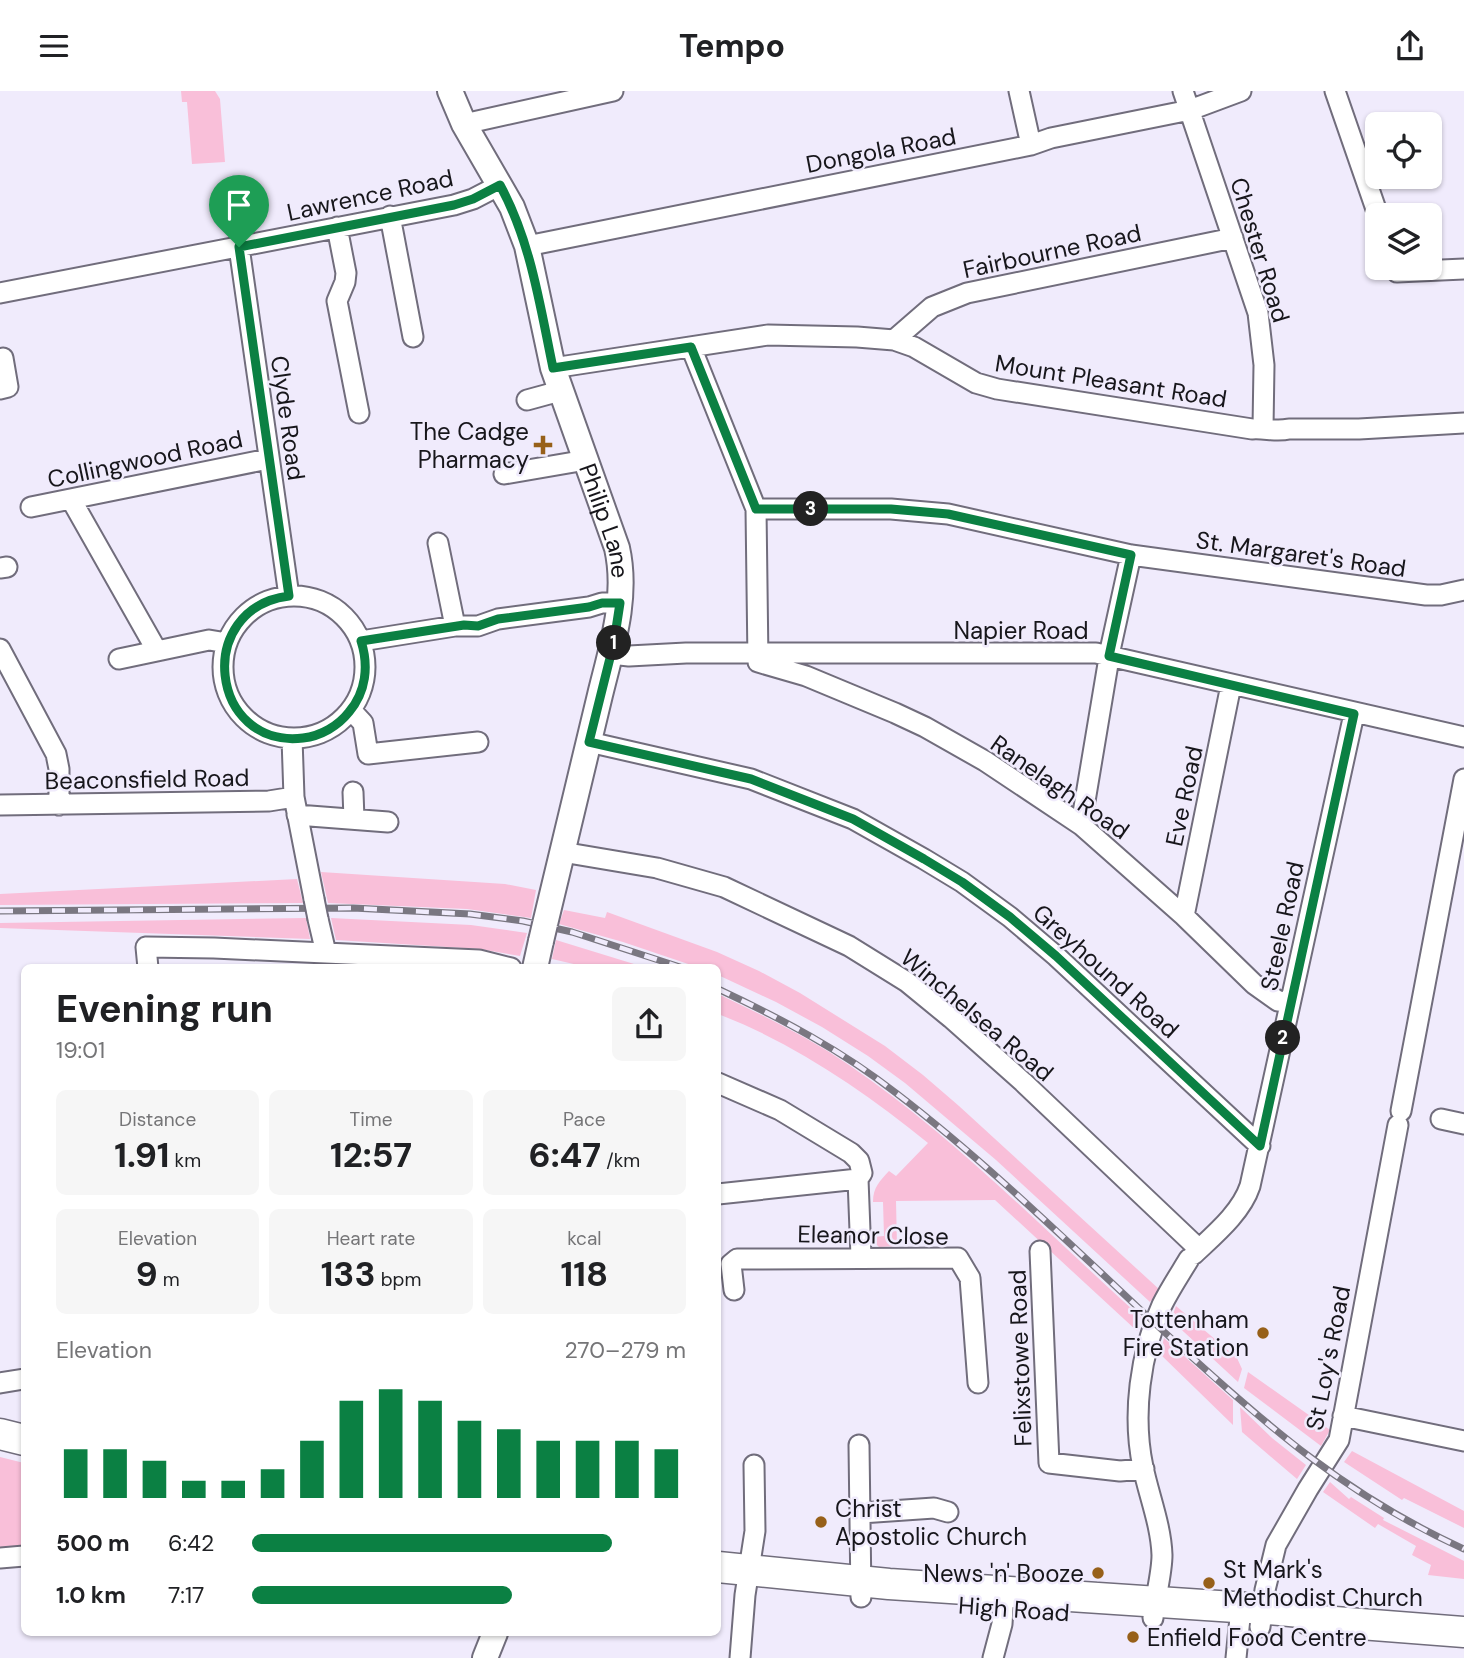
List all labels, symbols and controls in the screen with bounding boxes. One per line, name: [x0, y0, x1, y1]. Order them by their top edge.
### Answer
text: Tempo: [679, 25, 785, 67]
icon: menu: [35, 27, 73, 65]
icon: share: [1391, 27, 1429, 65]
map controls: [1365, 112, 1442, 280]
button: locate: [1365, 112, 1442, 189]
street label: Dongola Road: [803, 120, 959, 180]
street label: Lawrence Road: [284, 162, 456, 228]
street label: Chester Road: [1223, 174, 1297, 326]
pin: [209, 175, 269, 247]
icon: arrive: [220, 186, 258, 224]
button: layers: [1365, 203, 1442, 280]
street label: Fairbourne Road: [960, 217, 1144, 285]
street label: Mount Pleasant Road: [993, 347, 1229, 415]
street label: Clyde Road: [264, 354, 312, 482]
place label: The Cadge Pharmacy: [410, 416, 529, 475]
street label: Collingwood Road: [45, 423, 245, 495]
marker: The Cadge Pharmacy: [535, 437, 551, 453]
street label: Philip Lane: [573, 459, 636, 579]
pin: 3: [794, 491, 828, 527]
text: 3: [805, 496, 816, 521]
street label: St. Margaret's Road: [1194, 524, 1408, 584]
street label: Napier Road: [953, 615, 1089, 646]
pin: 1: [596, 625, 632, 661]
text: 1: [610, 630, 617, 655]
street label: Ranelagh Road: [985, 728, 1135, 846]
street label: Eve Road: [1158, 743, 1210, 849]
street label: Beaconsfield Road: [44, 762, 250, 796]
street label: Steele Road: [1253, 858, 1311, 994]
street label: Greyhound Road: [1027, 897, 1185, 1045]
street label: Winchelsea Road: [894, 942, 1060, 1088]
text: Evening run: [56, 984, 273, 1034]
button: share: [612, 987, 686, 1061]
pin: 2: [1266, 1021, 1300, 1055]
text: 2: [1277, 1025, 1288, 1050]
text: 19:01: [56, 1035, 105, 1065]
text: Distance: [119, 1107, 196, 1132]
text: Time: [350, 1107, 392, 1132]
text: Pace: [563, 1107, 606, 1132]
text: 1.91: [114, 1132, 170, 1178]
text: 12:57: [330, 1132, 412, 1178]
text: 6:47: [528, 1132, 601, 1178]
text: km: [170, 1148, 201, 1173]
text: /km: [601, 1148, 640, 1173]
street label: Eleanor Close: [797, 1218, 949, 1252]
text: Elevation: [118, 1226, 197, 1251]
text: Heart rate: [327, 1226, 415, 1251]
text: kcal: [567, 1226, 601, 1251]
text: 9: [136, 1251, 158, 1297]
text: 133: [321, 1251, 376, 1297]
text: 118: [561, 1251, 608, 1297]
text: m: [158, 1267, 180, 1292]
text: bpm: [376, 1267, 421, 1292]
street label: Felixstowe Road: [1001, 1269, 1039, 1447]
street label: St Loy's Road: [1299, 1283, 1357, 1433]
place label: Tottenham Fire Station: [1123, 1304, 1249, 1363]
marker: Tottenham Fire Station: [1255, 1325, 1271, 1341]
text: Elevation: [56, 1335, 152, 1365]
text: 270–279 m: [564, 1335, 686, 1365]
place label: Christ Apostolic Church: [835, 1493, 1027, 1552]
marker: Christ Apostolic Church: [813, 1514, 829, 1530]
text: 500 m: [56, 1528, 130, 1558]
text: 6:42: [168, 1528, 214, 1558]
place label: St Mark's Methodist Church: [1223, 1554, 1423, 1613]
place label: News 'n' Booze: [923, 1558, 1084, 1589]
marker: News 'n' Booze: [1090, 1565, 1106, 1581]
marker: St Mark's Methodist Church: [1201, 1575, 1217, 1591]
text: 1.0 km: [56, 1580, 126, 1610]
text: 7:17: [168, 1580, 204, 1610]
street label: High Road: [957, 1590, 1071, 1628]
place label: Enfield Food Centre: [1147, 1622, 1367, 1653]
marker: Enfield Food Centre: [1125, 1629, 1141, 1645]

